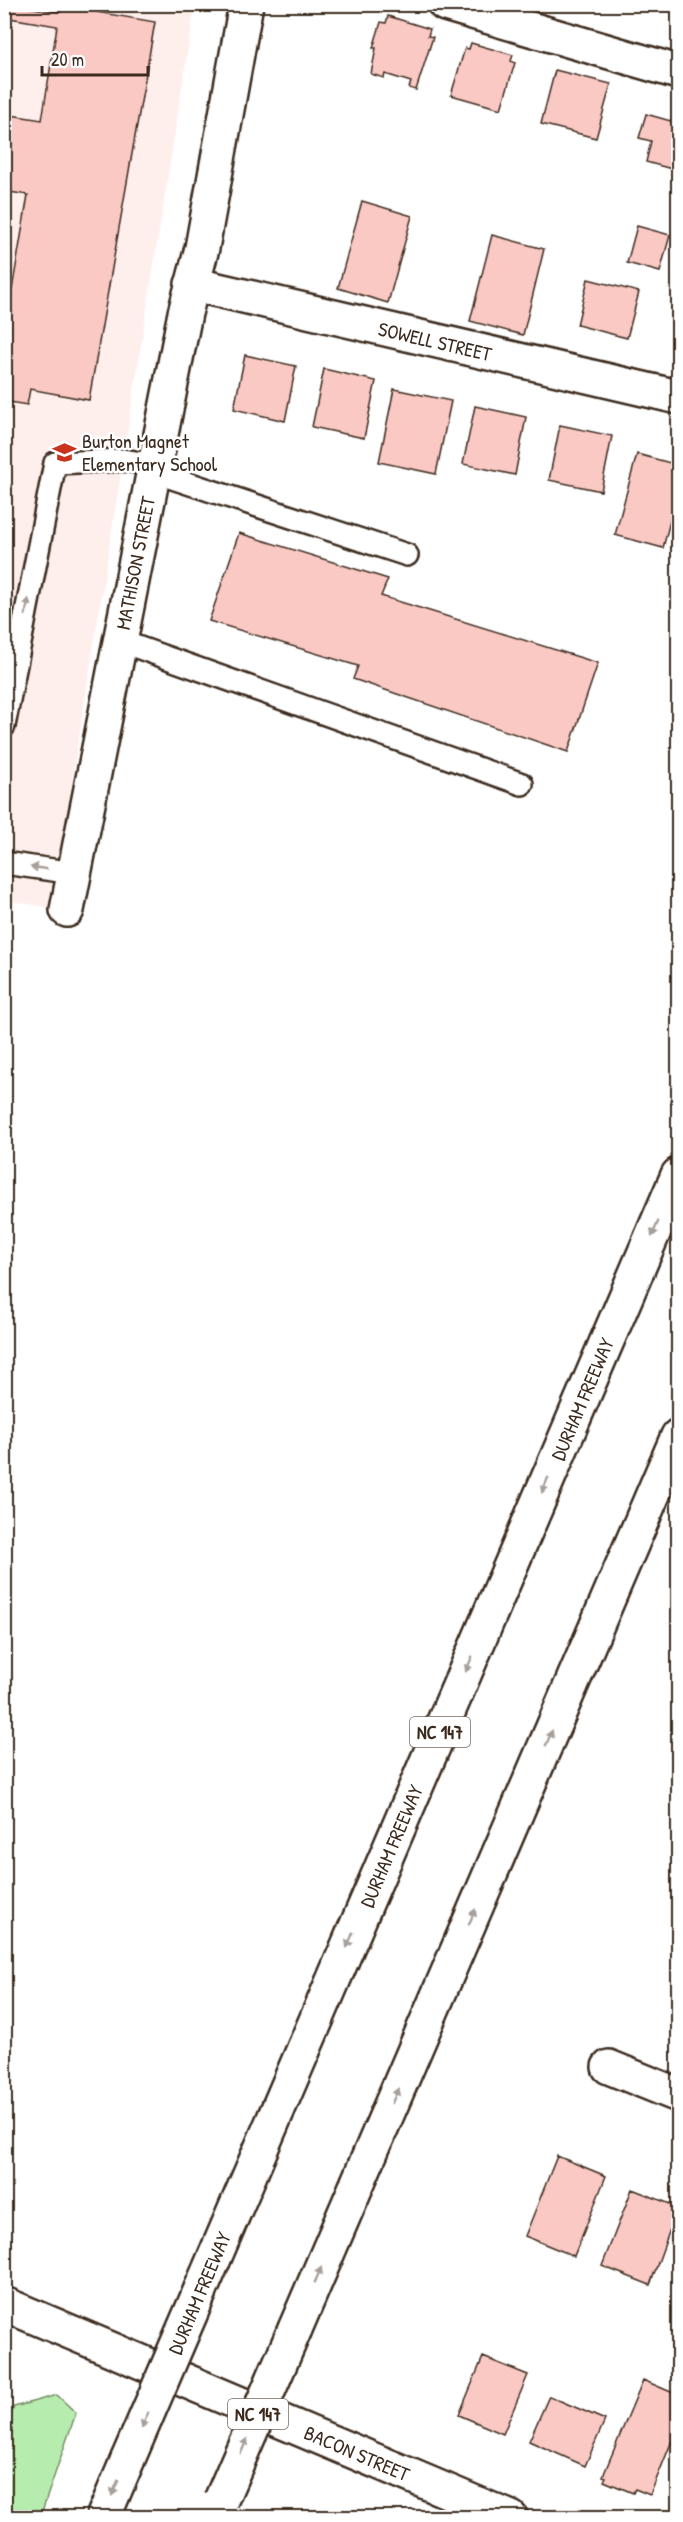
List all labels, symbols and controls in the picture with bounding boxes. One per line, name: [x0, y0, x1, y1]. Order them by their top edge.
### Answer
scale bar: [42, 39, 148, 77]
text: 20 m: [51, 47, 84, 72]
street label: SOWELL STREET: [376, 315, 495, 367]
place label: Burton Magnet Elementary School: [82, 427, 218, 477]
school or university icon: Burton Magnet Elementary School: [51, 439, 77, 465]
street label: MATHISON STREET: [109, 493, 161, 632]
one-way arrow: [23, 597, 32, 616]
one-way arrow: [30, 863, 49, 873]
one-way arrow: [651, 1220, 660, 1237]
street label: DURHAM FREEWAY: [544, 1334, 620, 1464]
one-way arrow: [540, 1476, 550, 1494]
one-way arrow: [464, 1656, 473, 1673]
road number: NC 147: [410, 1717, 470, 1747]
one-way arrow: [544, 1729, 553, 1746]
street label: DURHAM FREEWAY: [353, 1781, 429, 1911]
one-way arrow: [467, 1908, 477, 1926]
one-way arrow: [345, 1931, 355, 1949]
one-way arrow: [391, 2087, 400, 2105]
street label: DURHAM FREEWAY: [161, 2228, 237, 2358]
one-way arrow: [313, 2266, 323, 2284]
road number: NC 147: [228, 2399, 288, 2429]
one-way arrow: [140, 2411, 150, 2429]
street label: BACON STREET: [300, 2419, 414, 2488]
one-way arrow: [240, 2437, 249, 2454]
one-way arrow: [111, 2480, 120, 2497]

